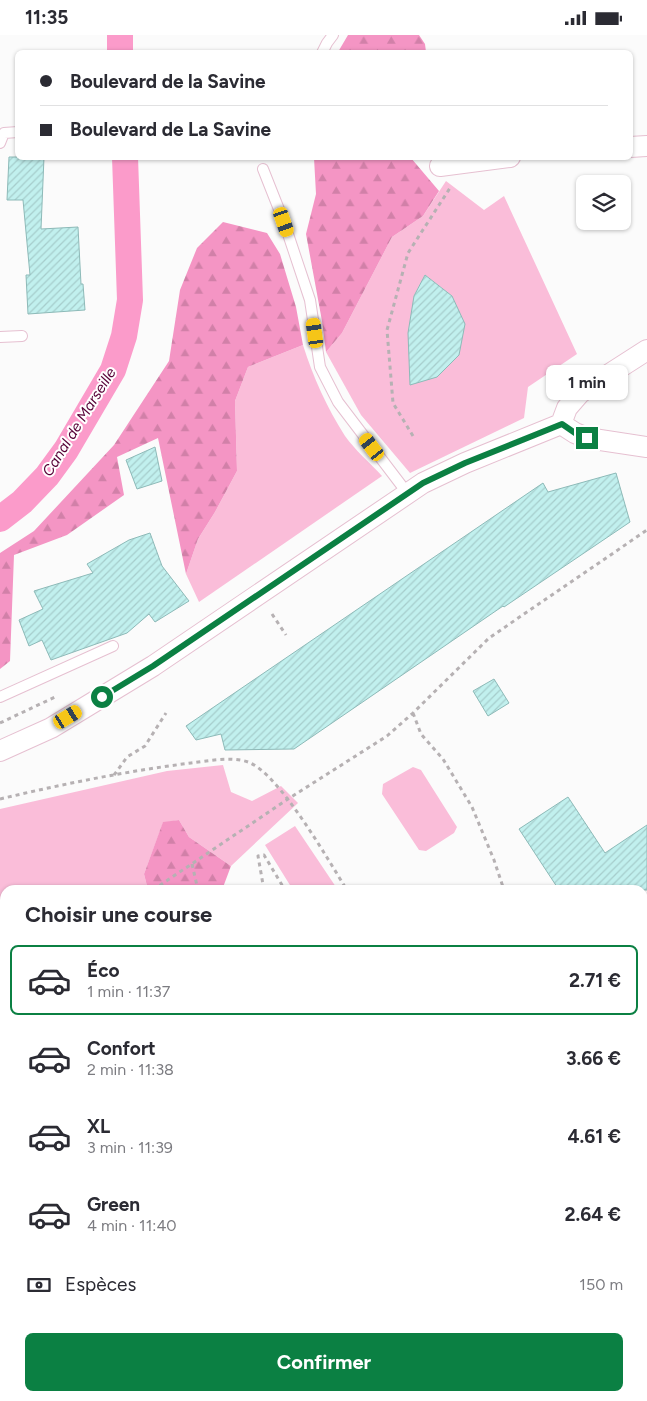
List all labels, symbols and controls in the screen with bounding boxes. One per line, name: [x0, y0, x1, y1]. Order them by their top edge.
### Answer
text: 11:35: [25, 6, 68, 29]
text: Boulevard de la Savine: [70, 70, 266, 93]
text: Boulevard de La Savine: [70, 118, 271, 141]
map controls: [576, 175, 631, 230]
button: layers: [576, 175, 631, 230]
car: [272, 205, 295, 239]
car: [305, 317, 324, 349]
water label: Canal de Marseille: [38, 364, 120, 480]
callout: 1 min: [546, 365, 628, 401]
text: 1 min: [568, 373, 606, 392]
route end: [576, 427, 598, 449]
car: [356, 431, 387, 463]
route start: [91, 686, 113, 708]
car: [51, 703, 84, 731]
text: Choisir une course: [25, 901, 212, 928]
icon: car: [27, 958, 72, 1003]
text: Éco: [87, 959, 120, 982]
text: 2.71 €: [569, 969, 621, 992]
text: 1 min · 11:37: [87, 982, 170, 1001]
icon: car: [27, 1036, 72, 1081]
text: Confort: [87, 1037, 156, 1060]
text: 3.66 €: [566, 1047, 621, 1070]
text: 2 min · 11:38: [87, 1060, 174, 1079]
icon: car: [27, 1114, 72, 1159]
text: XL: [87, 1115, 110, 1138]
text: 4.61 €: [567, 1125, 621, 1148]
text: 3 min · 11:39: [87, 1138, 173, 1157]
icon: car: [27, 1192, 72, 1237]
text: Green: [87, 1193, 140, 1216]
text: 2.64 €: [565, 1203, 621, 1226]
text: 4 min · 11:40: [87, 1216, 177, 1235]
icon: cash: [25, 1271, 53, 1299]
text: Espèces: [65, 1273, 136, 1296]
text: 150 m: [579, 1275, 623, 1294]
button: Confirmer: [25, 1333, 623, 1391]

